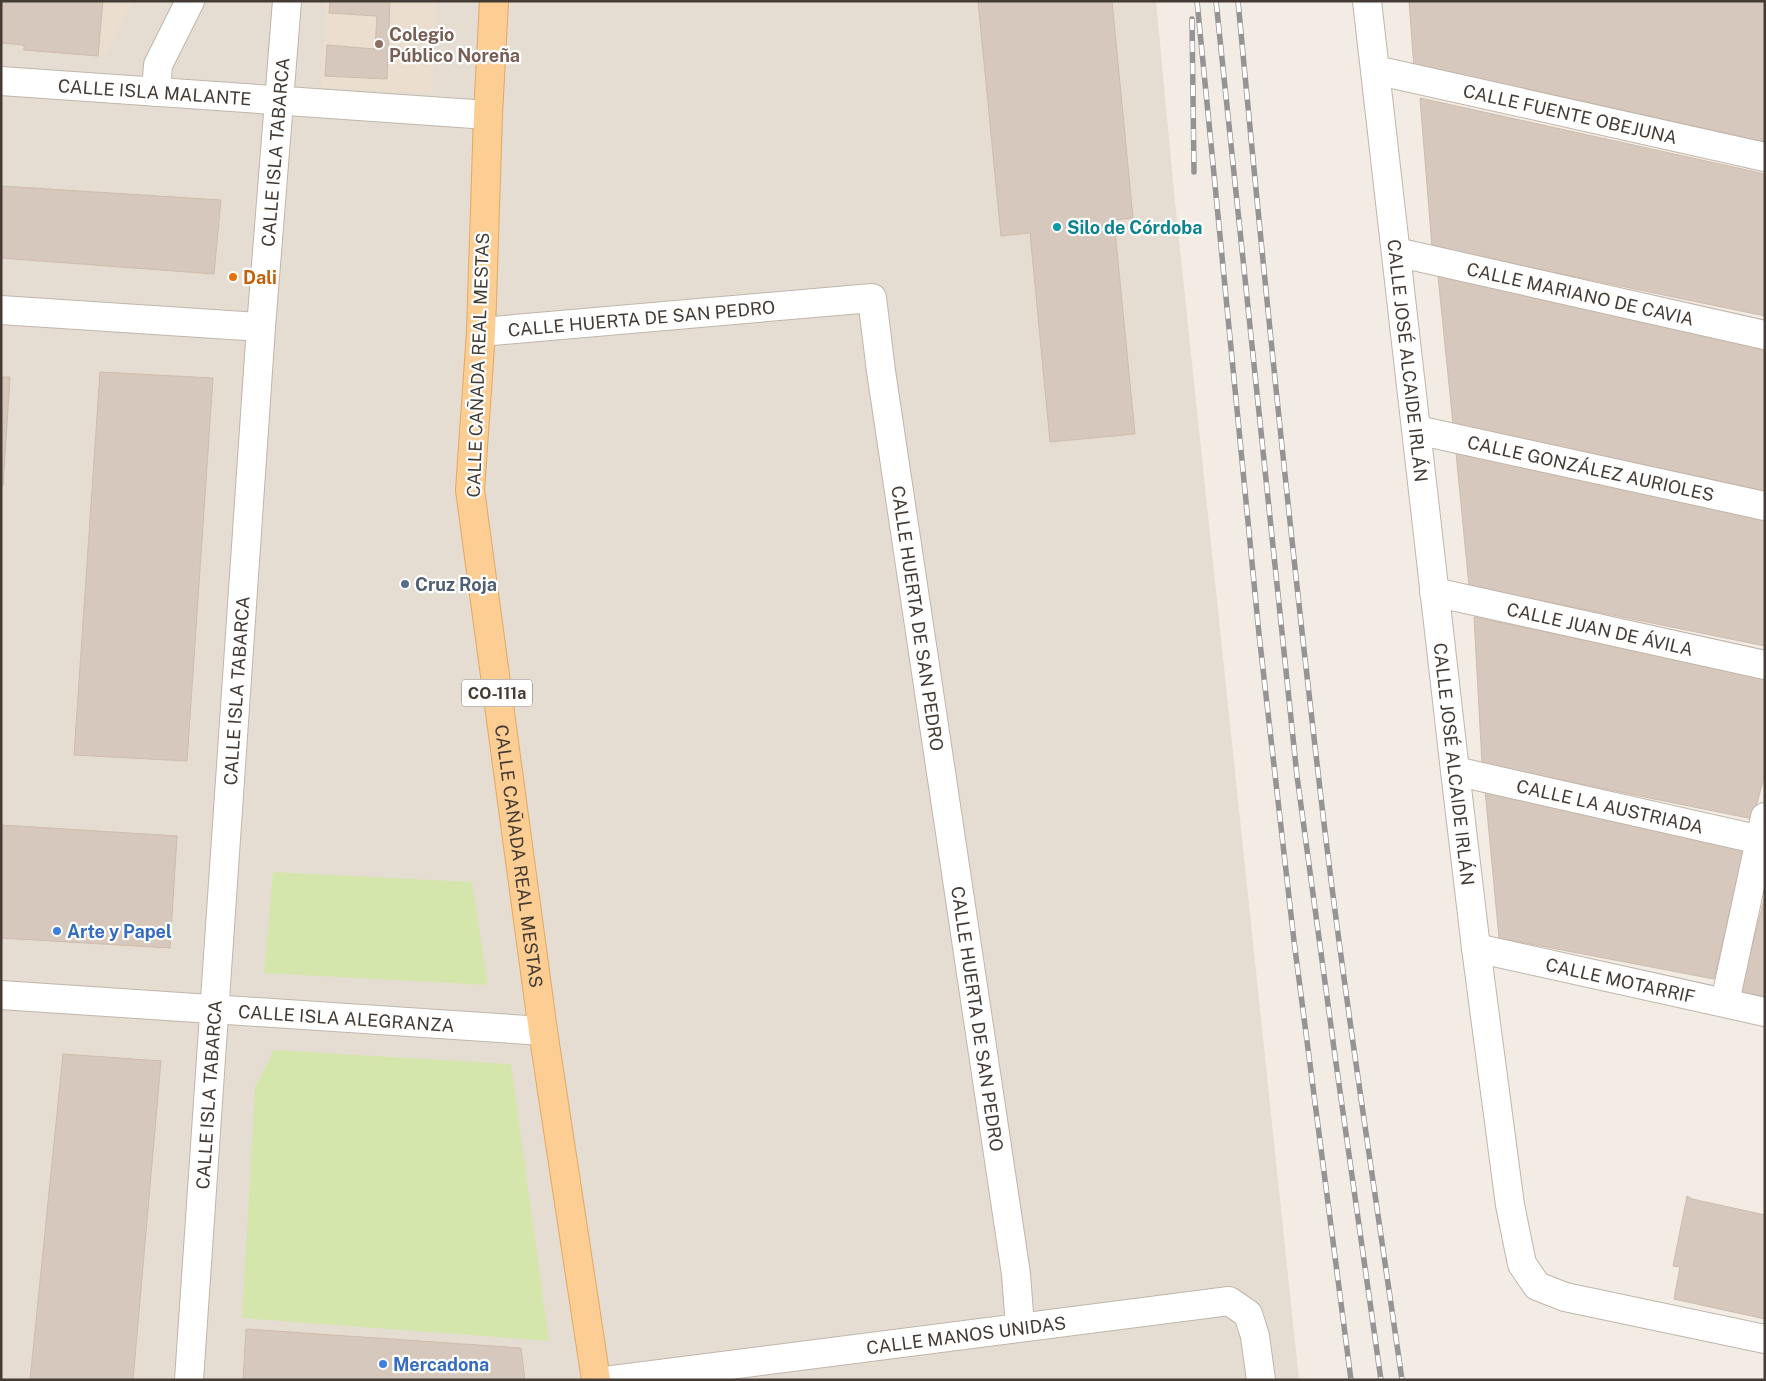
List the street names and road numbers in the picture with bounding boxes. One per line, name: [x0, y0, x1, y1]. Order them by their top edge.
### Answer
street label: CALLE ISLA TABARCA: [257, 56, 293, 247]
street label: CALLE ISLA MALANTE: [57, 74, 252, 109]
street label: CALLE FUENTE OBEJUNA: [1461, 79, 1679, 148]
street label: CALLE CAÑADA REAL MESTAS: [462, 232, 493, 498]
street label: CALLE JOSÉ ALCAIDE IRLÁN: [1384, 238, 1432, 483]
street label: CALLE MARIANO DE CAVIA: [1465, 258, 1696, 329]
street label: CALLE HUERTA DE SAN PEDRO: [507, 296, 776, 340]
street label: CALLE GONZÁLEZ AURIOLES: [1466, 431, 1716, 505]
street label: CALLE HUERTA DE SAN PEDRO: [888, 484, 948, 752]
street label: CALLE ISLA TABARCA: [219, 595, 253, 786]
street label: CALLE JUAN DE ÁVILA: [1505, 598, 1695, 659]
street label: CALLE JOSÉ ALCAIDE IRLÁN: [1430, 642, 1479, 887]
road number: CO-111a: [462, 680, 532, 706]
street label: CALLE CAÑADA REAL MESTAS: [491, 723, 548, 989]
street label: CALLE LA AUSTRIADA: [1515, 775, 1706, 837]
street label: CALLE HUERTA DE SAN PEDRO: [948, 885, 1008, 1153]
street label: CALLE MOTARRIF: [1544, 953, 1697, 1007]
street label: CALLE ISLA TABARCA: [192, 999, 225, 1190]
street label: CALLE ISLA ALEGRANZA: [237, 1000, 455, 1036]
street label: CALLE MANOS UNIDAS: [865, 1312, 1067, 1358]

